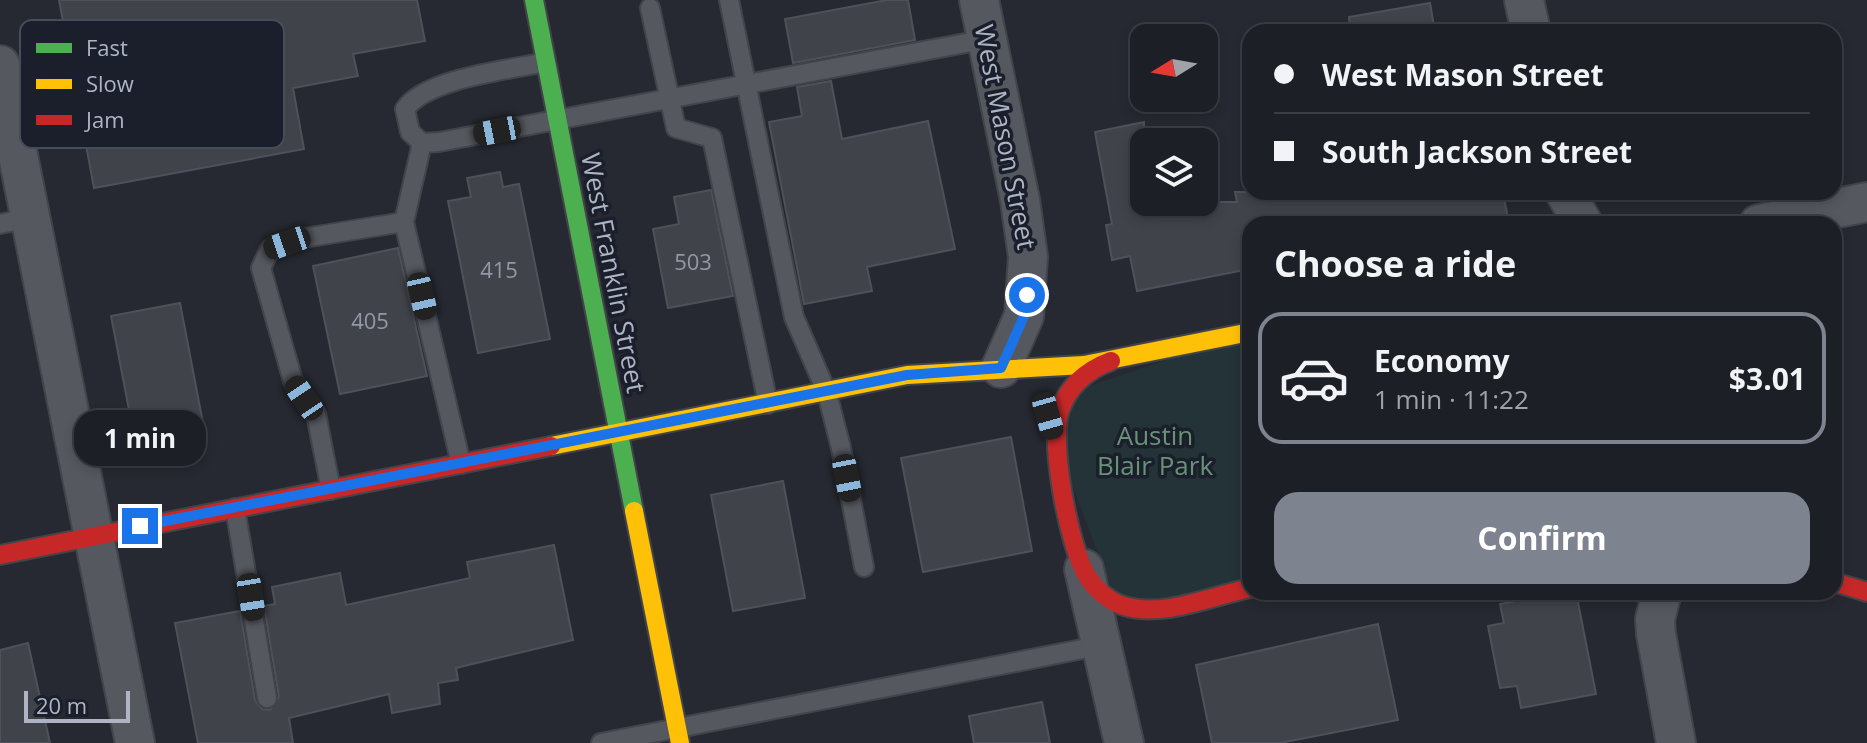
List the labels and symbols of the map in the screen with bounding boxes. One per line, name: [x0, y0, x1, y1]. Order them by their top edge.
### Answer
legend: [20, 20, 284, 148]
street label: West Mason Street: [967, 21, 1045, 252]
north arrow: [1130, 24, 1218, 112]
text: Fast: [86, 32, 128, 62]
text: Slow: [86, 68, 134, 98]
text: Jam: [84, 104, 125, 134]
car: [471, 115, 523, 147]
street label: West Franklin Street: [573, 150, 655, 396]
car: [260, 224, 314, 262]
house number: 503: [674, 246, 712, 276]
house number: 415: [480, 254, 518, 284]
car: [405, 270, 439, 322]
route start: [1009, 277, 1045, 313]
house number: 405: [351, 305, 389, 335]
car: [281, 371, 327, 425]
car: [1030, 390, 1066, 442]
callout: 1 min: [74, 410, 206, 466]
park label: Austin Blair Park: [1097, 417, 1213, 483]
car: [831, 452, 863, 504]
route end: [122, 508, 158, 544]
car: [235, 571, 267, 623]
scale bar: [24, 687, 130, 723]

